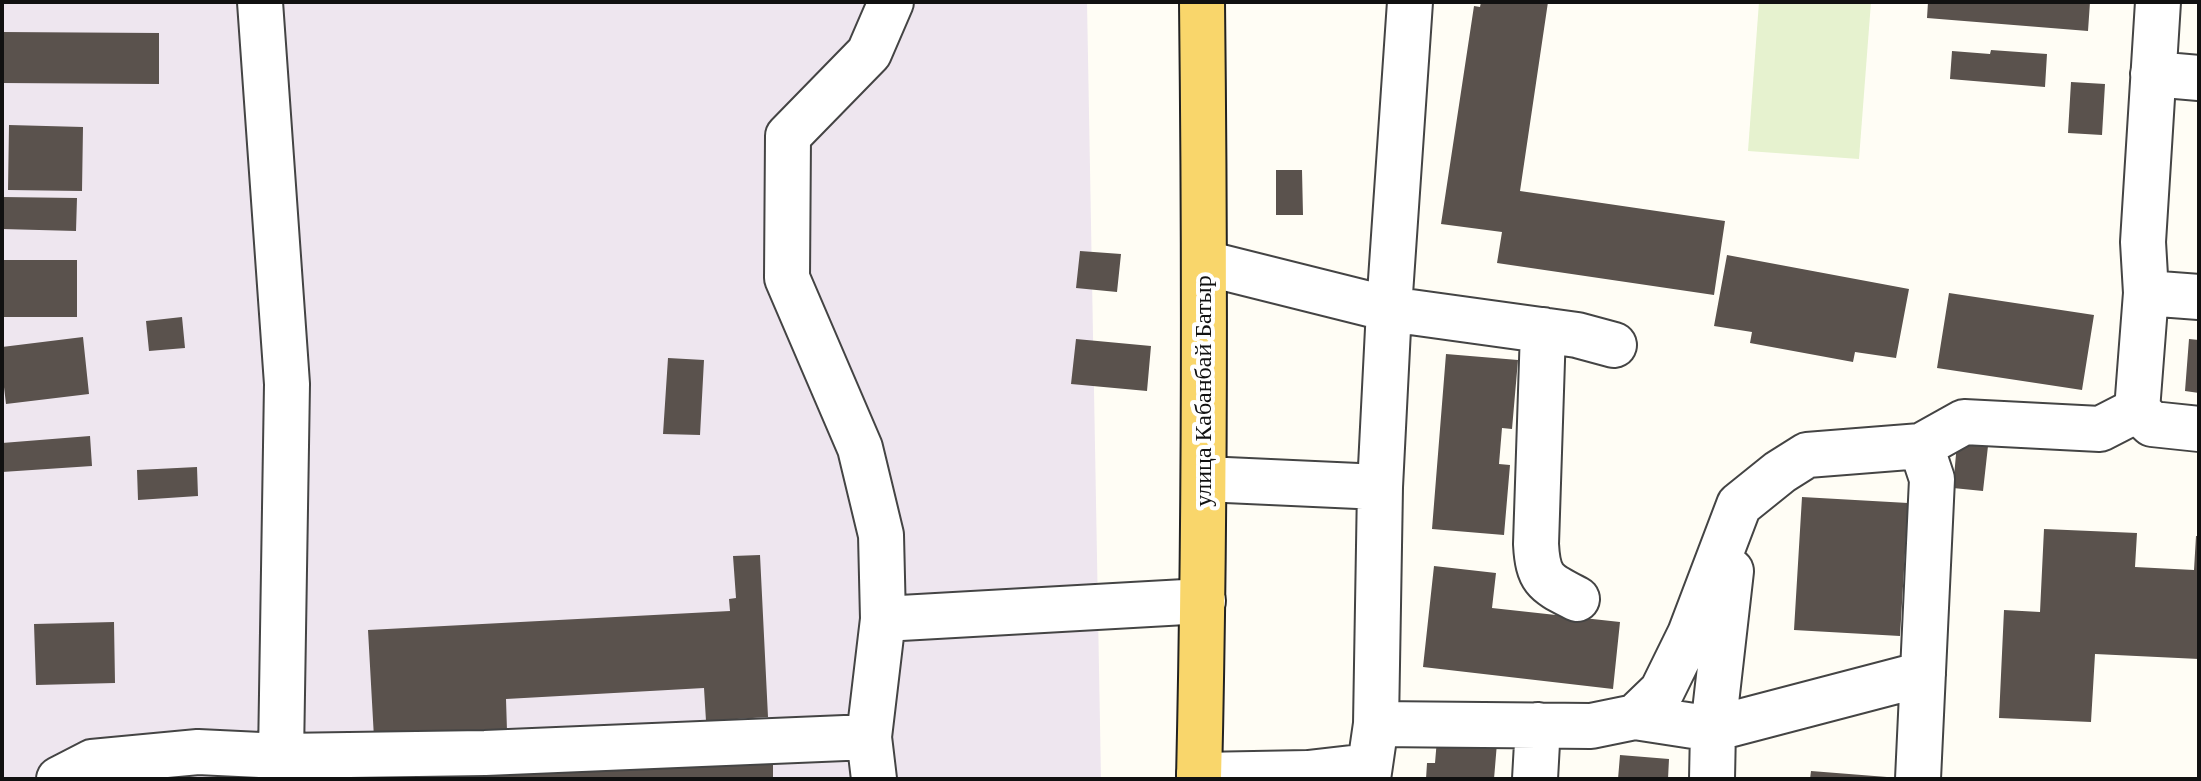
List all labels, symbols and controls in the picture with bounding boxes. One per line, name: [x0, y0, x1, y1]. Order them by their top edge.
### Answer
street label: улица Кабанбай Батыр: [1191, 275, 1219, 507]

